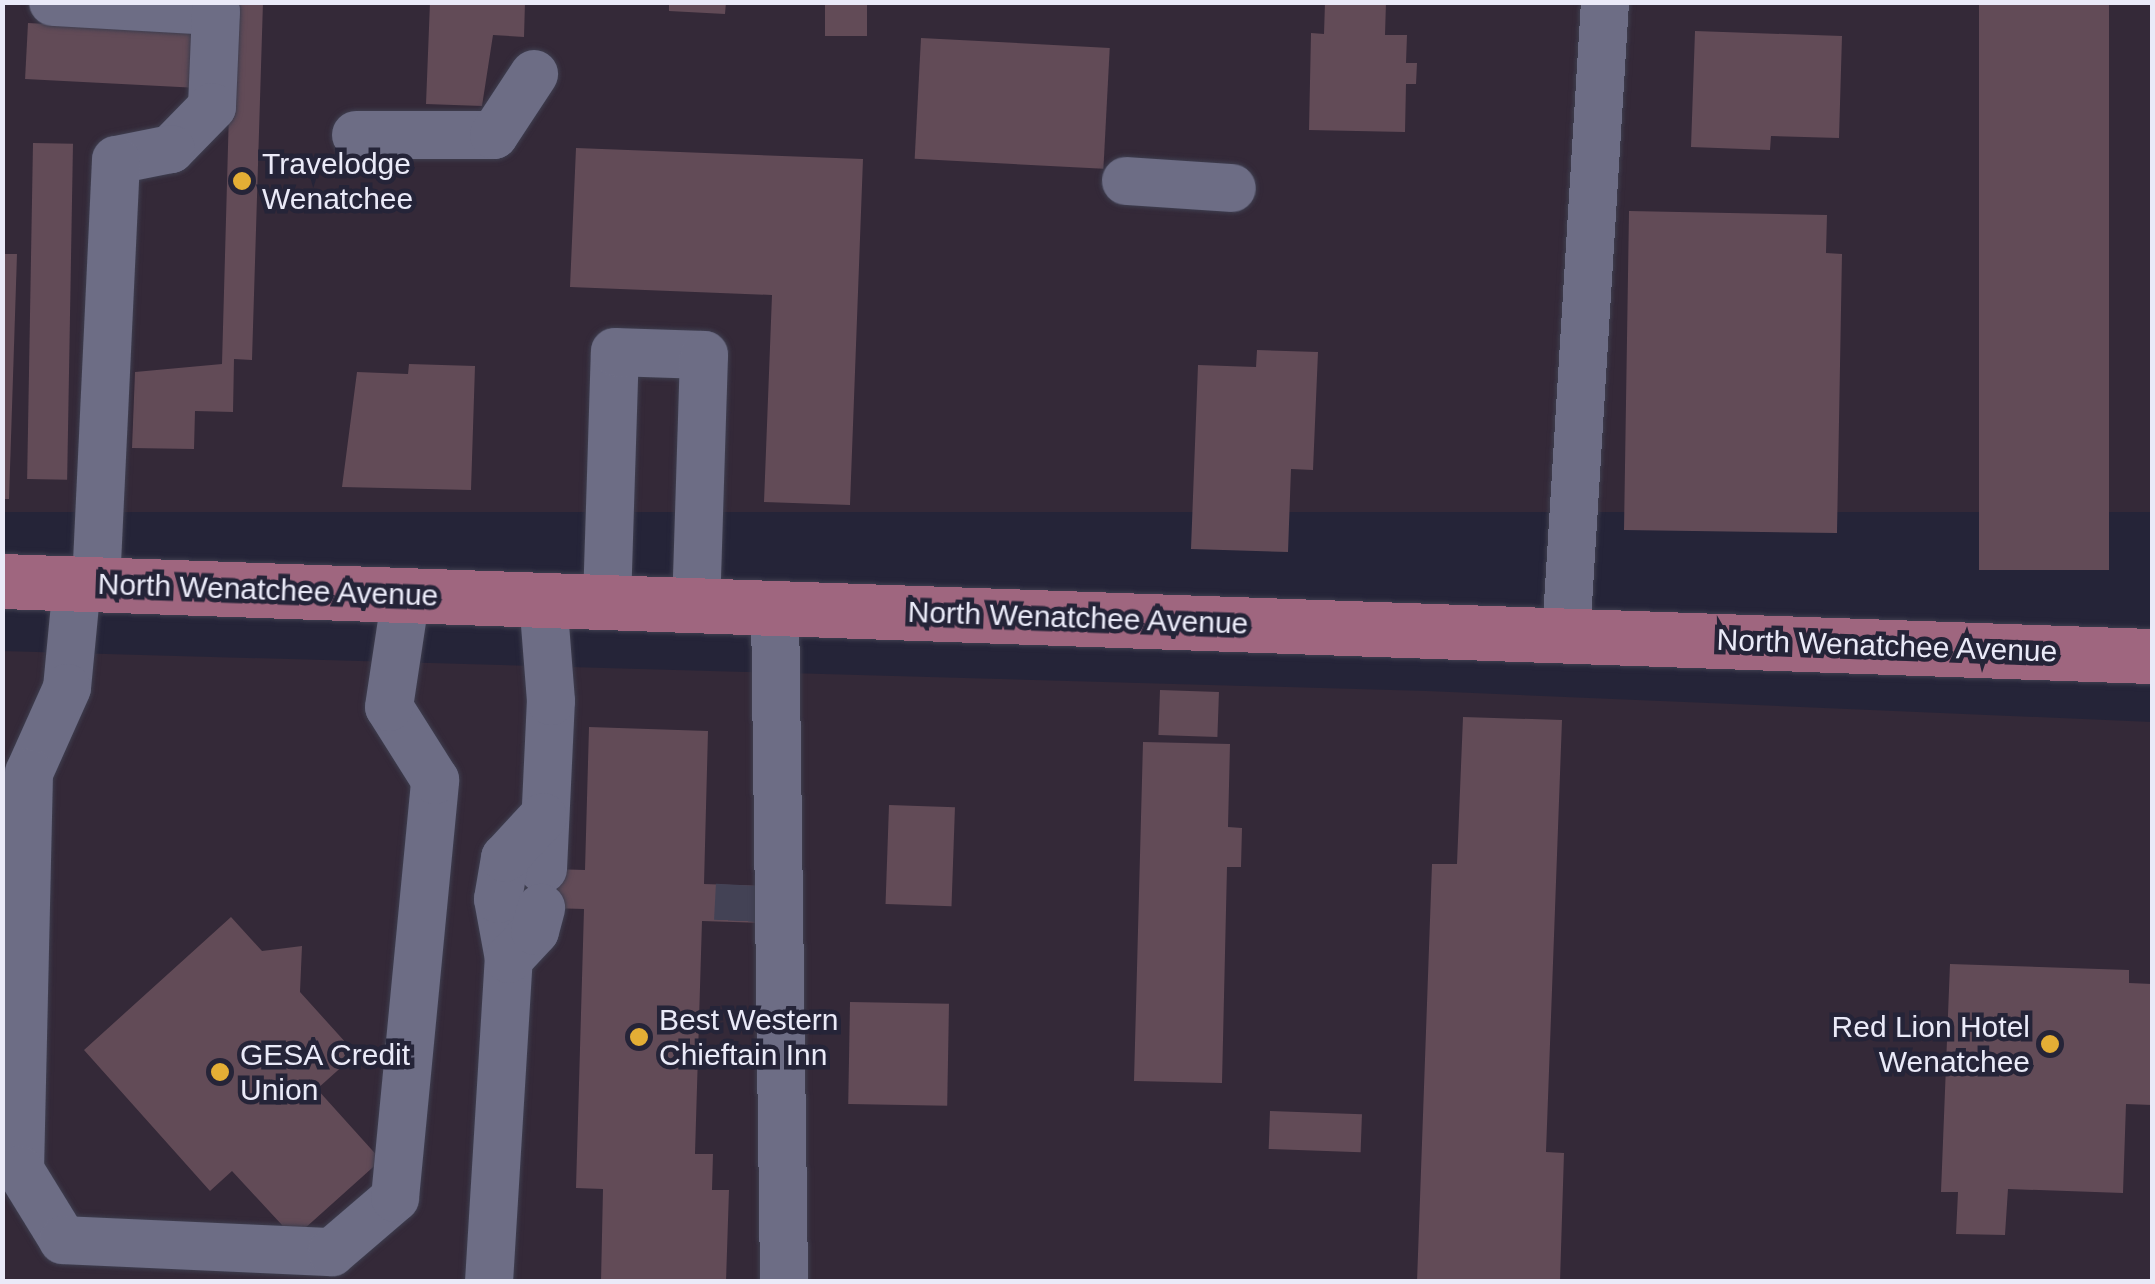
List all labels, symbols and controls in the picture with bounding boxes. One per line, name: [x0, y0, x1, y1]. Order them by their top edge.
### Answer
place label: Travelodge Wenatchee: [262, 146, 413, 216]
marker: Travelodge Wenatchee: [231, 170, 253, 192]
street label: North Wenatchee Avenue: [96, 566, 440, 614]
street label: North Wenatchee Avenue: [906, 594, 1250, 642]
street label: North Wenatchee Avenue: [1715, 622, 2059, 670]
place label: Best Western Chieftain Inn: [659, 1002, 839, 1072]
place label: Red Lion Hotel Wenatchee: [1832, 1009, 2030, 1080]
marker: Best Western Chieftain Inn: [628, 1026, 650, 1048]
marker: Red Lion Hotel Wenatchee: [2039, 1033, 2061, 1055]
place label: GESA Credit Union: [240, 1037, 412, 1108]
marker: GESA Credit Union: [209, 1061, 231, 1083]

